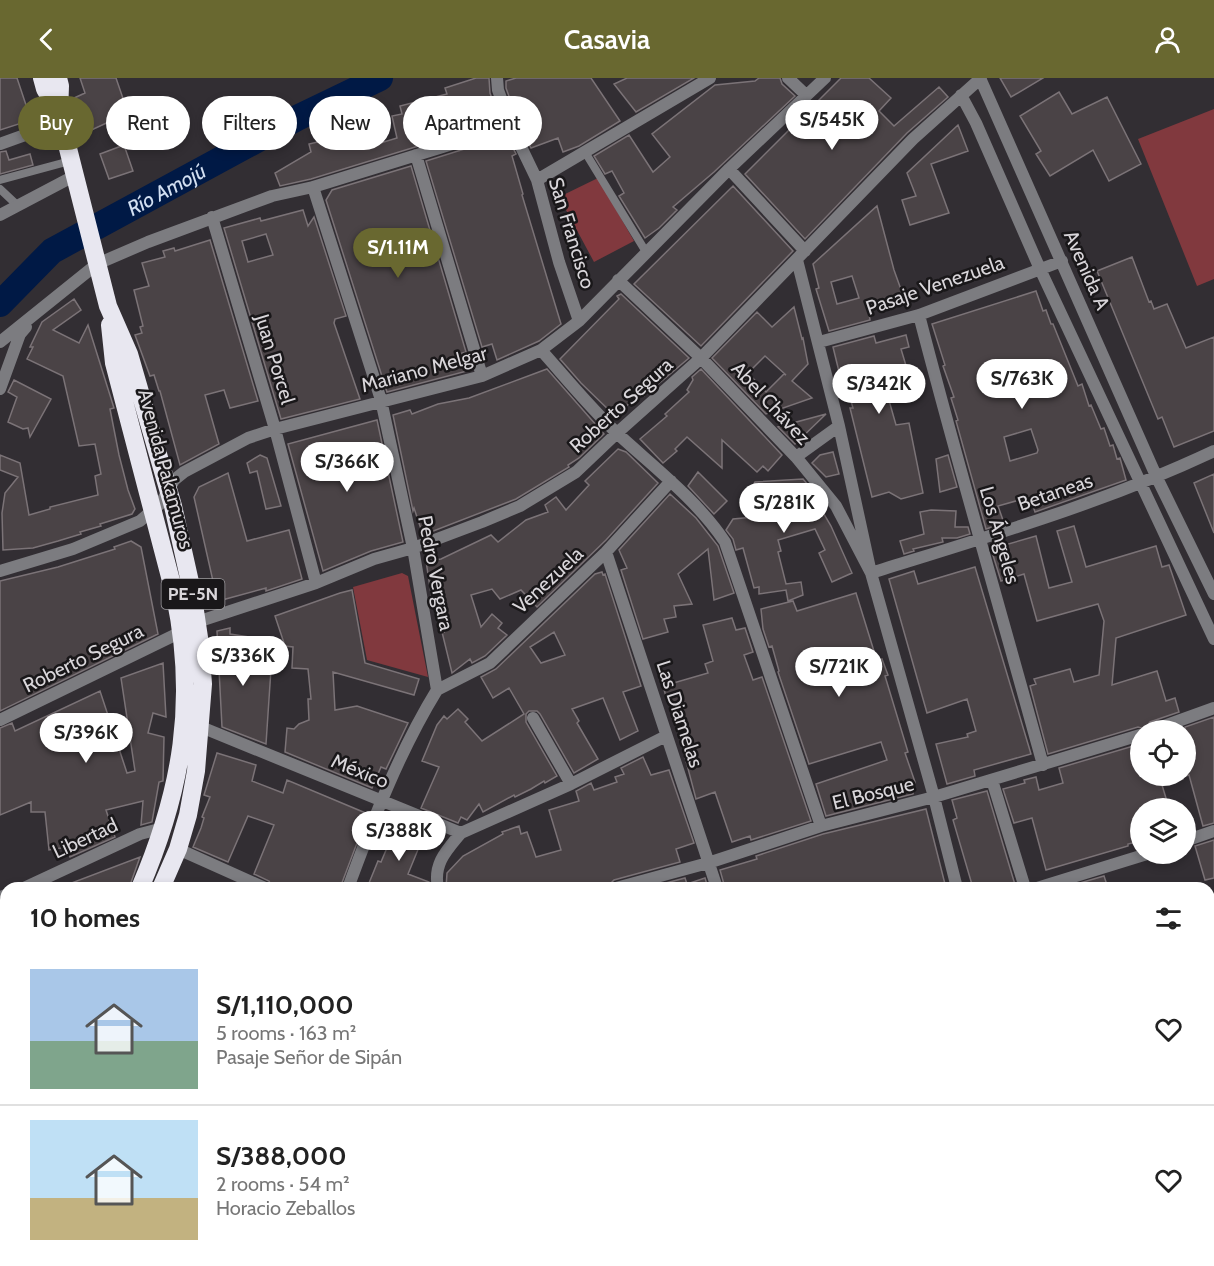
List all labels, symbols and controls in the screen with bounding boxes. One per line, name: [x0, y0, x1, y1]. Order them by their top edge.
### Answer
icon: back: [30, 23, 63, 56]
text: Casavia: [564, 23, 650, 56]
icon: person: [1151, 23, 1184, 56]
chip: Buy: [18, 96, 94, 150]
chip: Rent: [106, 96, 190, 150]
chip: Filters: [202, 96, 297, 150]
chip: New: [309, 96, 391, 150]
chip: Apartment: [403, 96, 542, 150]
pin: S/545K: [783, 100, 881, 151]
text: S/545K: [799, 107, 865, 131]
water label: Río Amojú: [122, 158, 210, 221]
street label: San Francisco: [544, 174, 600, 292]
street label: Avenida A: [1059, 227, 1115, 314]
pin: S/1.11M: [343, 228, 453, 279]
text: S/1.11M: [367, 235, 429, 259]
street label: Pasaje Venezuela: [863, 250, 1008, 320]
street label: Juan Porcel: [250, 310, 300, 407]
street label: Mariano Melgar: [358, 340, 490, 397]
street label: Roberto Segura: [564, 352, 678, 458]
street label: Abel Chávez: [727, 357, 815, 449]
pin: S/763K: [973, 359, 1071, 410]
pin: S/342K: [830, 364, 928, 415]
text: S/763K: [990, 366, 1054, 390]
text: S/342K: [846, 371, 912, 395]
street label: Avenida Pakamuros: [133, 386, 199, 552]
pin: S/366K: [298, 442, 396, 493]
text: S/366K: [315, 449, 379, 473]
street label: Betaneas: [1014, 468, 1096, 516]
pin: S/281K: [735, 483, 833, 534]
street label: Los Ángeles: [975, 483, 1025, 587]
text: S/281K: [753, 490, 815, 514]
street label: Pedro Vergara: [413, 513, 459, 633]
street label: Venezuela: [508, 541, 588, 618]
road number: PE-5N: [162, 579, 224, 609]
street label: Roberto Segura: [19, 618, 147, 697]
pin: S/336K: [194, 636, 292, 687]
text: S/336K: [211, 643, 275, 667]
pin: S/721K: [790, 647, 888, 698]
text: S/721K: [809, 654, 869, 678]
street label: Las Diamelas: [651, 657, 709, 771]
pin: S/396K: [37, 713, 135, 764]
text: S/396K: [54, 720, 118, 744]
map controls: [1130, 720, 1196, 864]
button: locate: [1130, 720, 1196, 786]
street label: México: [328, 749, 392, 793]
street label: El Bosque: [830, 771, 916, 815]
button: layers: [1130, 798, 1196, 864]
pin: S/388K: [350, 811, 448, 862]
street label: Libertad: [48, 812, 122, 864]
text: S/388K: [366, 818, 432, 842]
text: 10 homes: [30, 902, 140, 934]
icon: filters: [1152, 902, 1185, 935]
text: S/1,110,000: [216, 989, 354, 1021]
icon: home: [78, 993, 150, 1065]
icon: heart: [1152, 1013, 1185, 1046]
text: 5 rooms · 163 m²: [216, 1021, 356, 1045]
text: Pasaje Señor de Sipán: [216, 1045, 402, 1069]
text: S/388,000: [216, 1140, 347, 1172]
icon: home: [78, 1144, 150, 1216]
icon: heart: [1152, 1164, 1185, 1197]
text: 2 rooms · 54 m²: [216, 1172, 350, 1196]
text: Horacio Zeballos: [216, 1196, 355, 1220]

